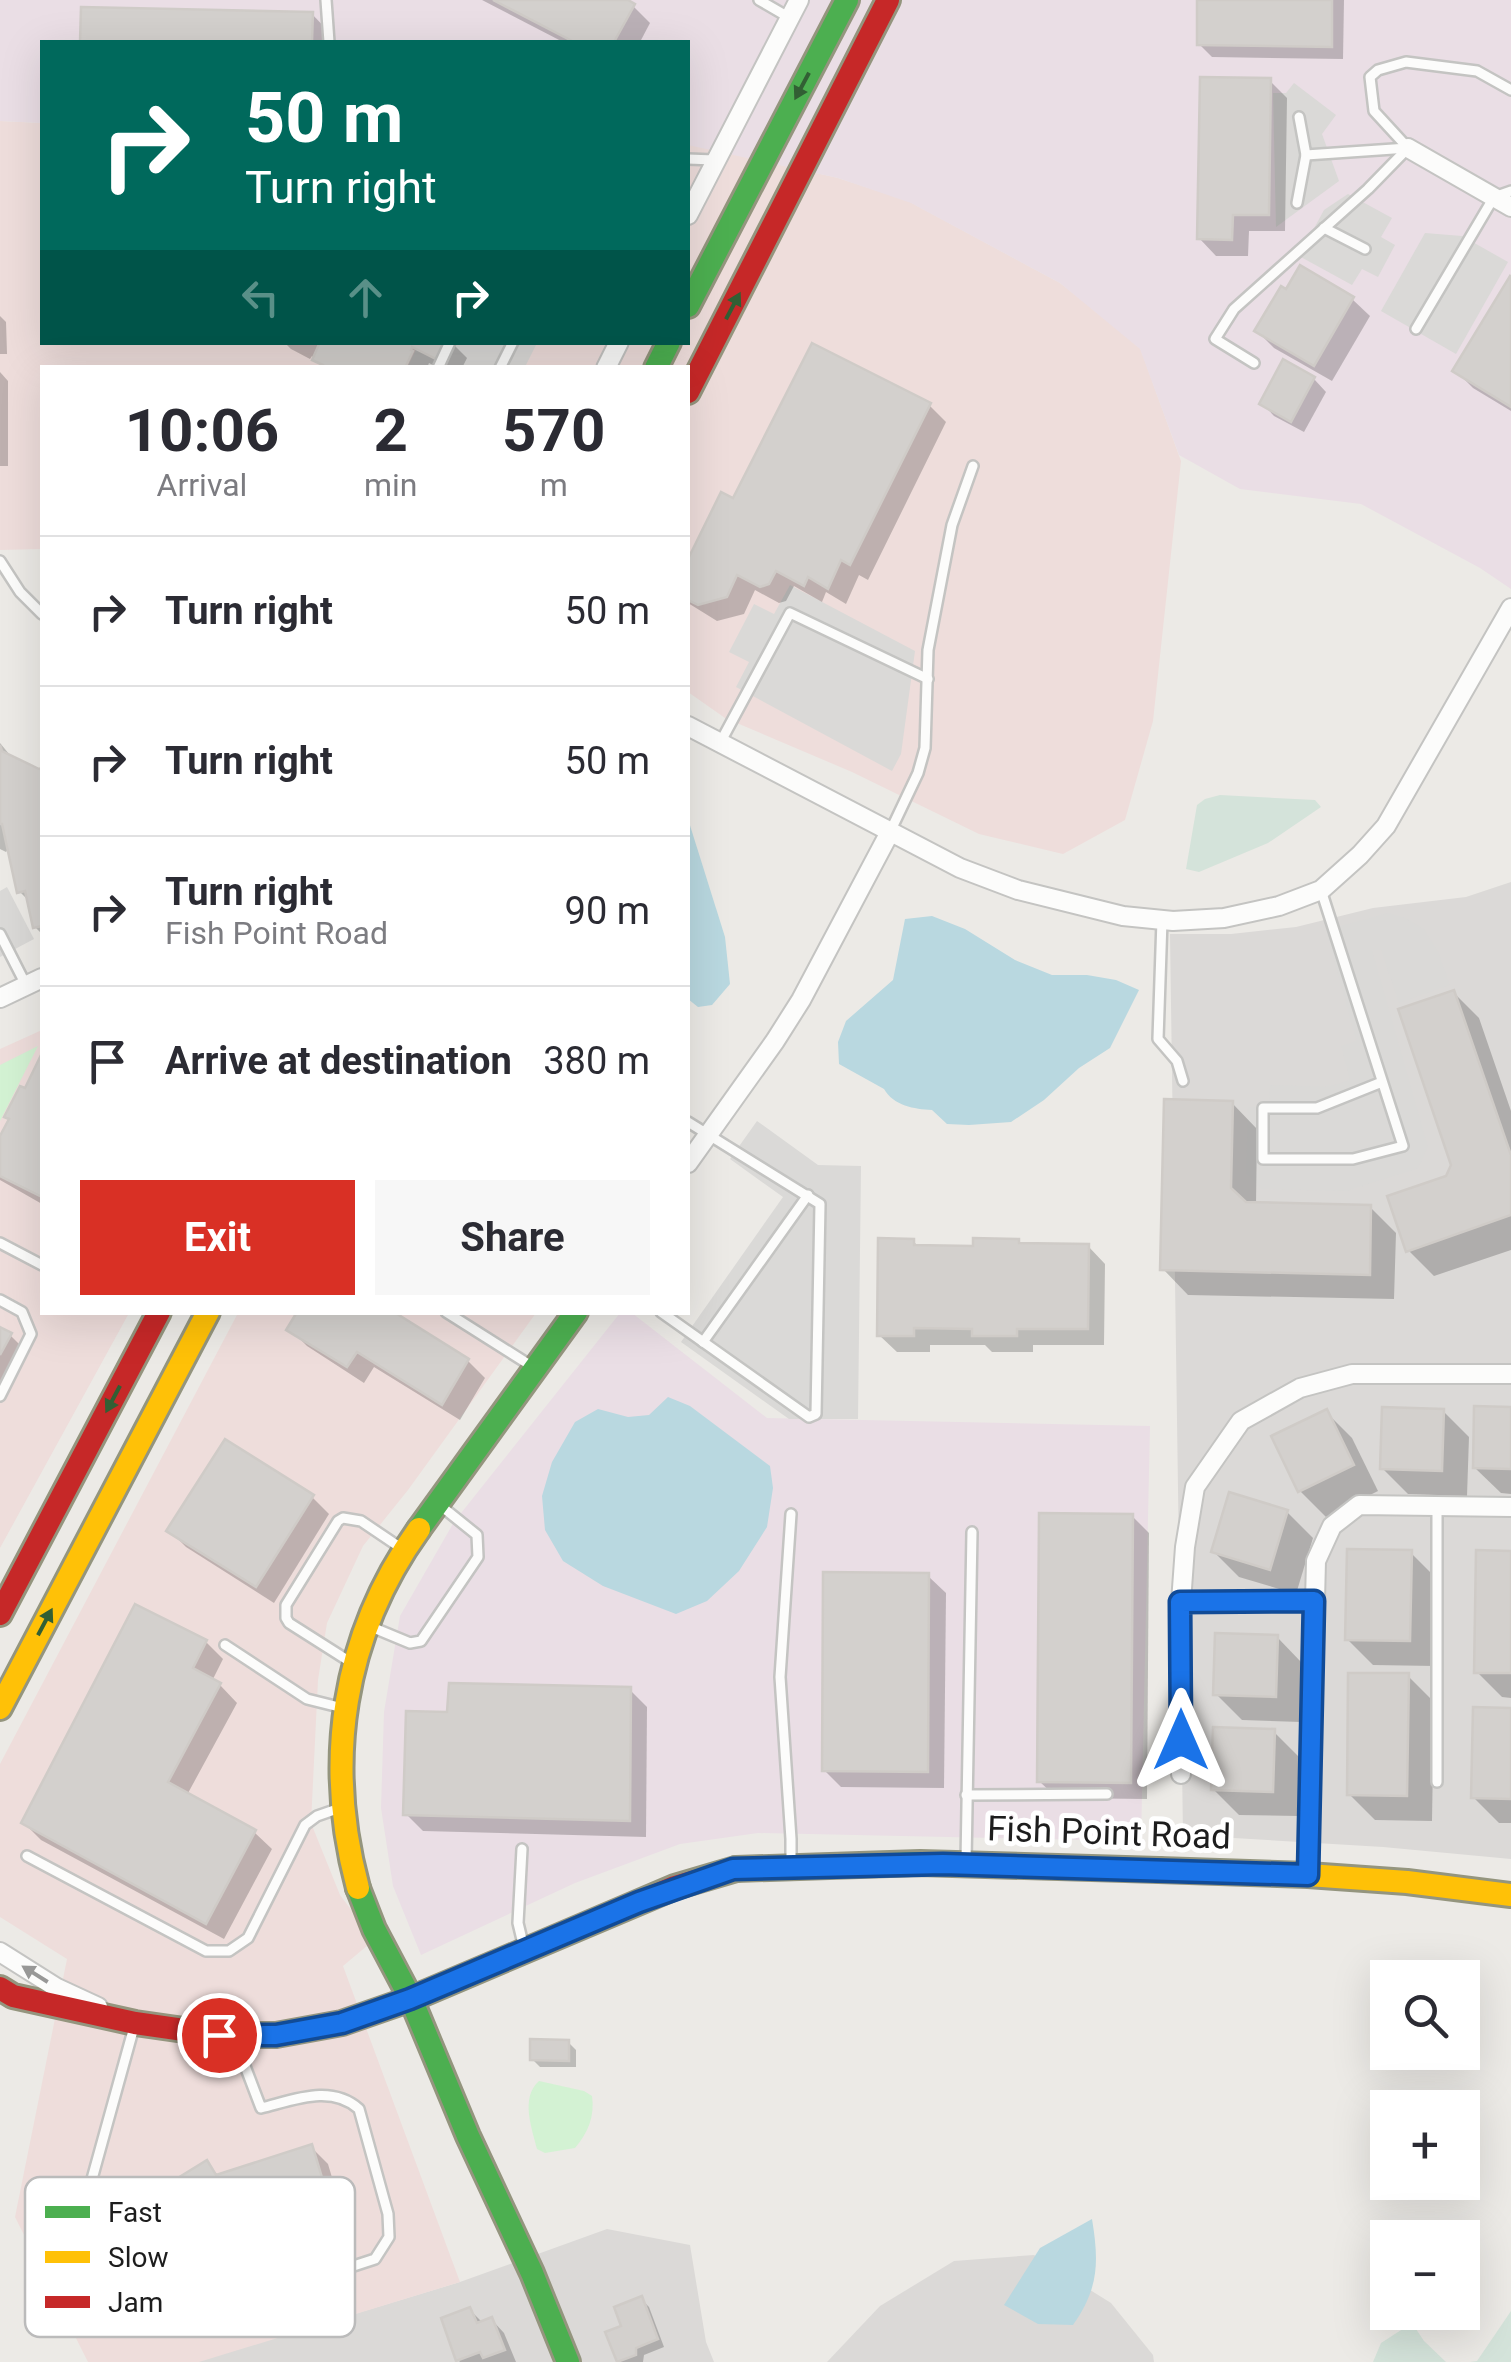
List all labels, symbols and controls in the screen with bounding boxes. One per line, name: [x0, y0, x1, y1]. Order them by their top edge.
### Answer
one-way arrow: [794, 72, 811, 101]
text: 50 m: [245, 77, 403, 159]
icon: right: [80, 80, 210, 210]
text: Turn right: [245, 161, 437, 214]
icon: left: [233, 270, 288, 325]
icon: ahead: [338, 270, 393, 325]
icon: right: [443, 270, 498, 325]
one-way arrow: [724, 291, 741, 320]
text: 10:06: [125, 395, 279, 466]
text: 2: [373, 395, 408, 466]
text: 570: [502, 395, 605, 466]
text: Arrival: [157, 466, 247, 504]
text: min: [364, 466, 417, 504]
text: m: [540, 466, 568, 504]
icon: right: [80, 584, 135, 639]
text: Turn right: [165, 589, 333, 633]
text: 50 m: [565, 589, 650, 633]
icon: right: [80, 734, 135, 789]
text: Turn right: [165, 739, 333, 783]
text: 50 m: [565, 739, 650, 783]
text: Turn right: [165, 870, 333, 914]
icon: right: [80, 884, 135, 939]
text: 90 m: [565, 889, 650, 933]
text: Fish Point Road: [165, 914, 388, 952]
icon: arrive: [80, 1034, 135, 1089]
text: Arrive at destination: [165, 1039, 512, 1083]
text: 380 m: [543, 1039, 650, 1083]
button: Exit: [80, 1180, 355, 1295]
button: Share: [375, 1180, 650, 1295]
one-way arrow: [105, 1384, 122, 1413]
one-way arrow: [36, 1607, 53, 1636]
position arrow: [1129, 1688, 1233, 1792]
street label: Fish Point Road: [986, 1808, 1232, 1858]
map controls: [1370, 1960, 1480, 2330]
button: search: [1370, 1960, 1480, 2070]
one-way arrow: [21, 1966, 49, 1984]
pin: [177, 1993, 262, 2078]
icon: arrive: [192, 2008, 247, 2063]
button: +: [1370, 2090, 1480, 2200]
legend: [25, 2177, 355, 2337]
text: Fast: [108, 2196, 162, 2229]
button: −: [1370, 2220, 1480, 2330]
text: Slow: [108, 2241, 168, 2274]
text: Jam: [108, 2286, 163, 2319]

